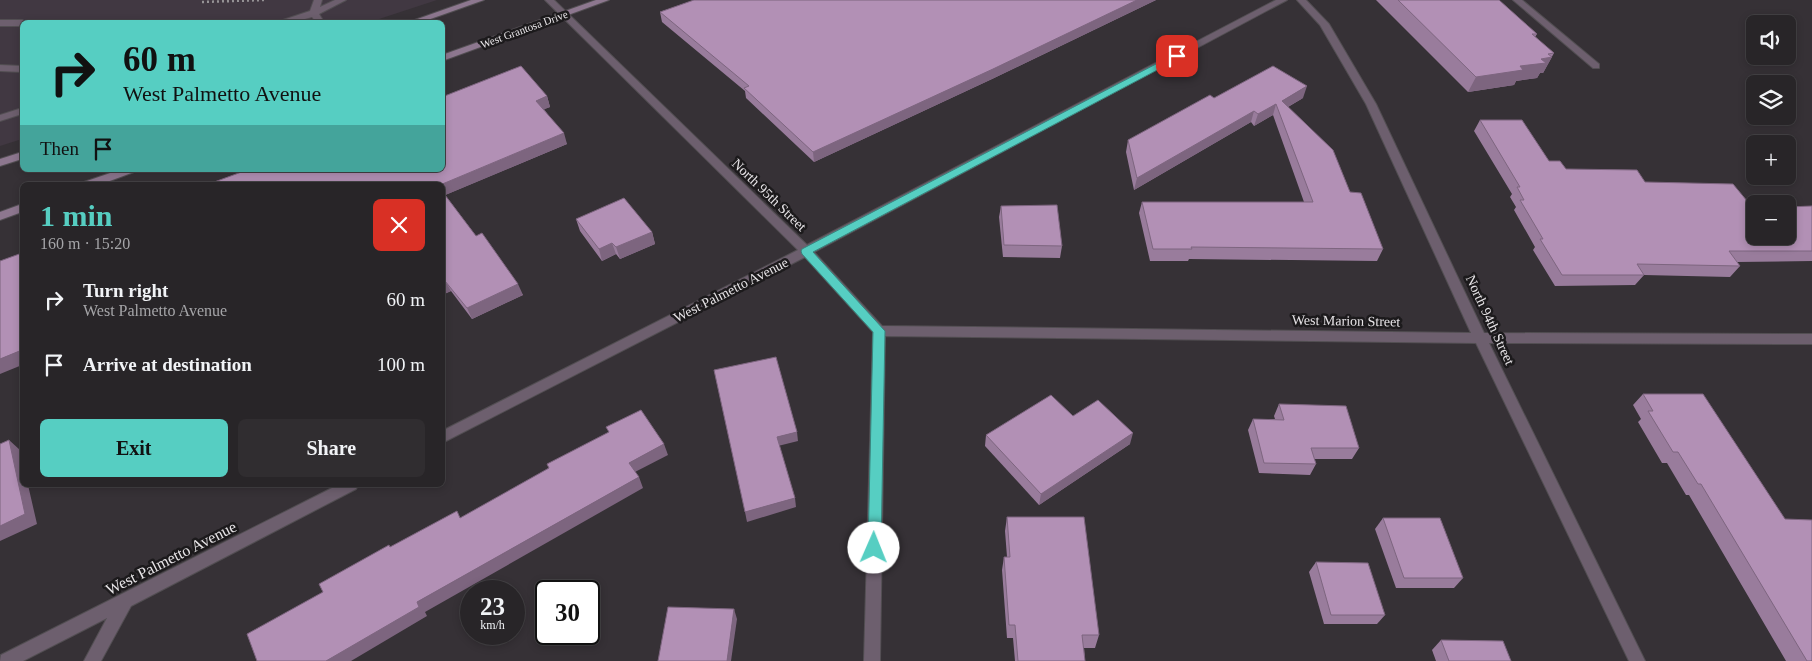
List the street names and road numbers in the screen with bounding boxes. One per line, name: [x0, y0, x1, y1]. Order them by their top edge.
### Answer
street label: West Grantosa Drive: [479, 8, 569, 50]
street label: North 95th Street: [729, 156, 809, 234]
street label: West Palmetto Avenue: [671, 255, 791, 325]
street label: North 94th Street: [1463, 273, 1517, 367]
street label: West Marion Street: [1292, 313, 1400, 329]
street label: West Palmetto Avenue: [103, 518, 239, 598]

